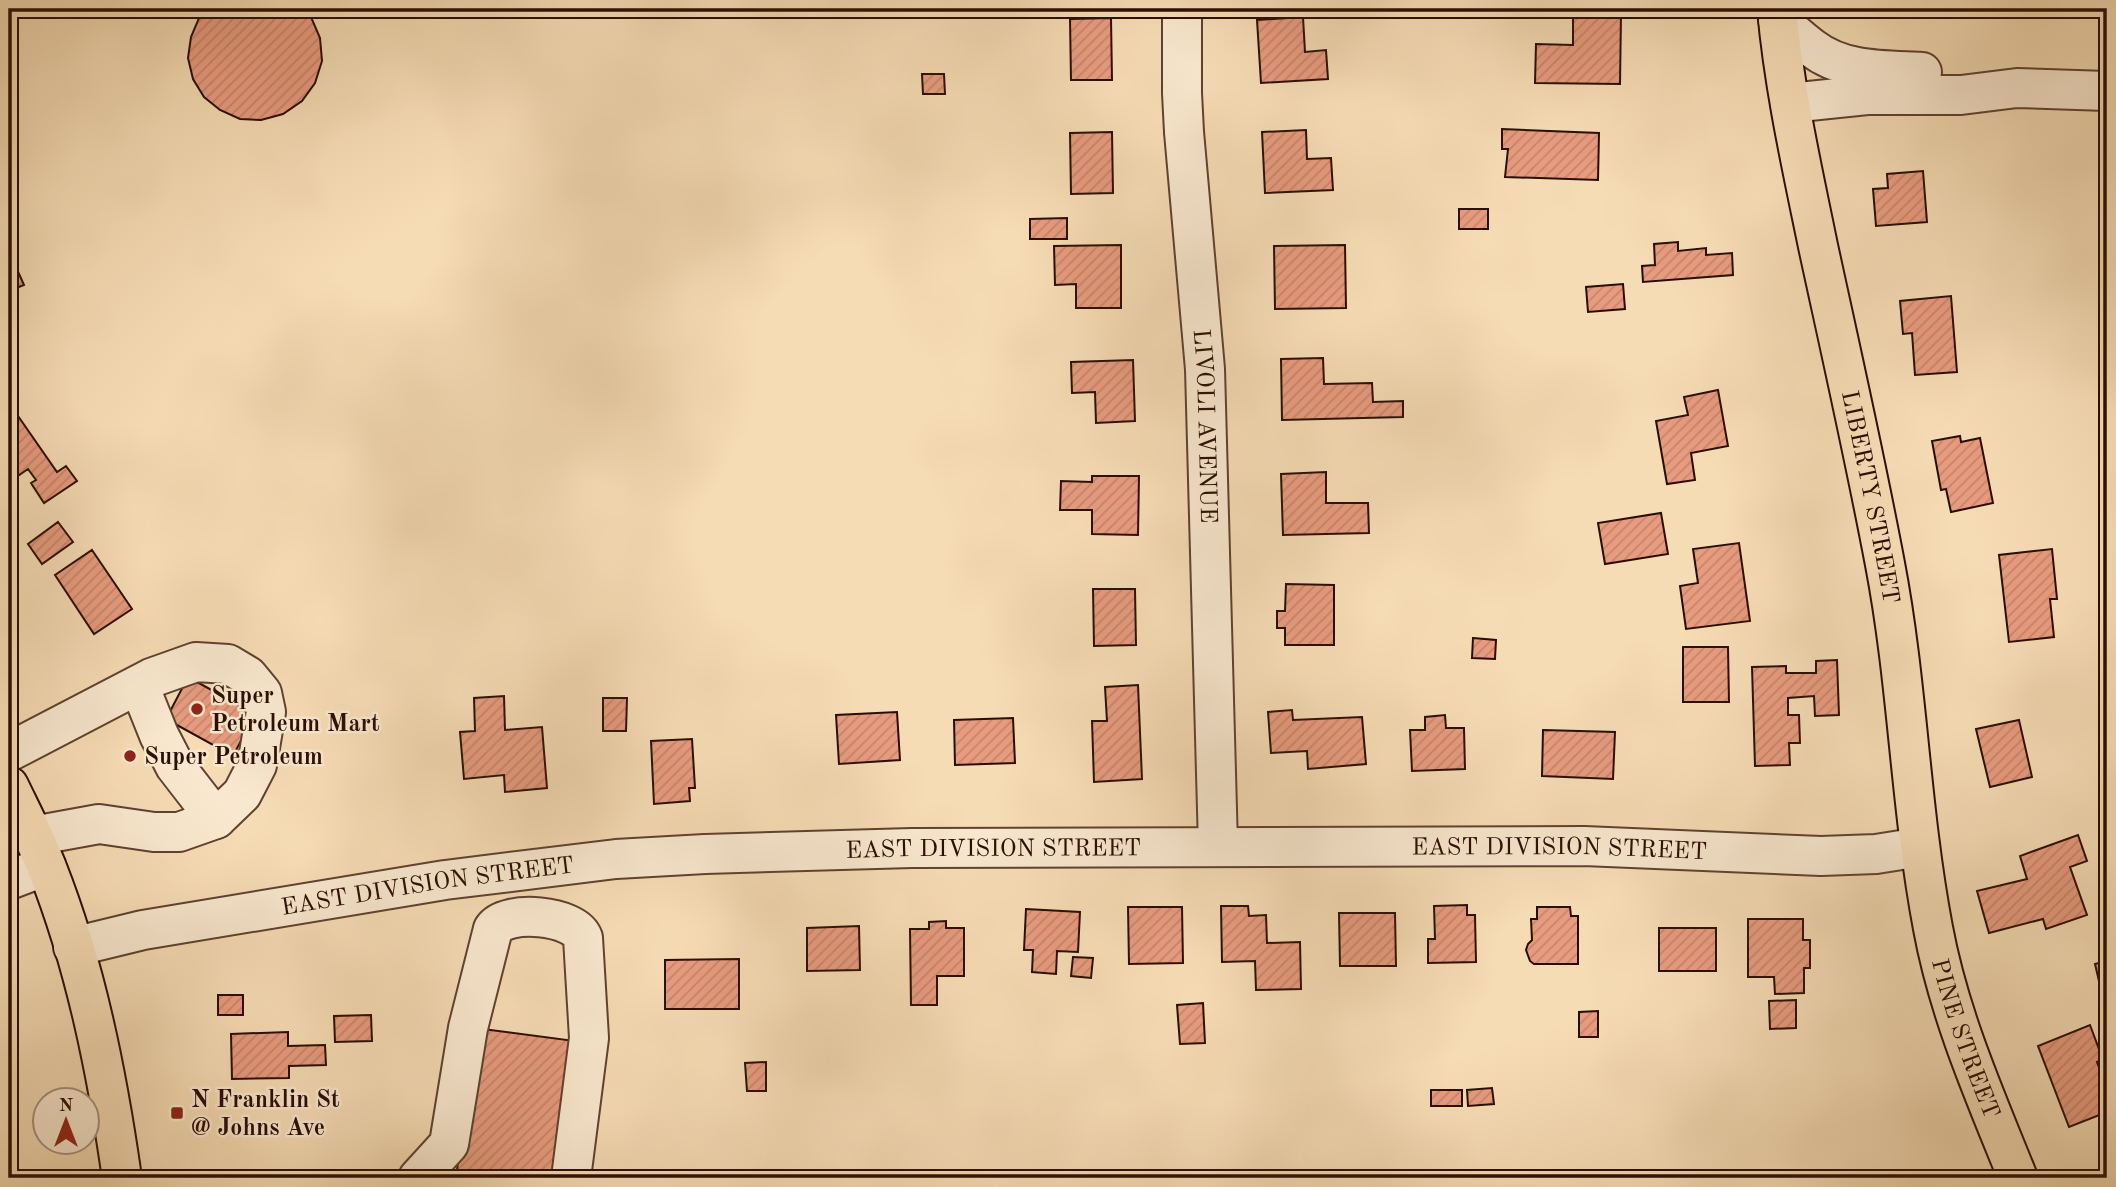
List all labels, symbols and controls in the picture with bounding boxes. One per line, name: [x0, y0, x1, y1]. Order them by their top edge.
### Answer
street label: LIVOLI AVENUE: [1187, 328, 1219, 524]
street label: LIBERTY STREET: [1836, 388, 1902, 605]
place label: Super Petroleum Mart: [211, 685, 380, 737]
marker: Super Petroleum Mart: [189, 701, 205, 717]
place label: Super Petroleum: [144, 746, 323, 770]
marker: Super Petroleum: [122, 748, 138, 764]
street label: EAST DIVISION STREET: [1411, 836, 1708, 865]
street label: EAST DIVISION STREET: [845, 837, 1141, 864]
street label: EAST DIVISION STREET: [280, 854, 575, 921]
street label: PINE STREET: [1926, 956, 2002, 1122]
north arrow: [32, 1086, 102, 1156]
place label: N Franklin St @ Johns Ave: [191, 1089, 340, 1141]
text: N: [59, 1097, 74, 1116]
marker: N Franklin St @ Johns Ave: [169, 1105, 185, 1121]

